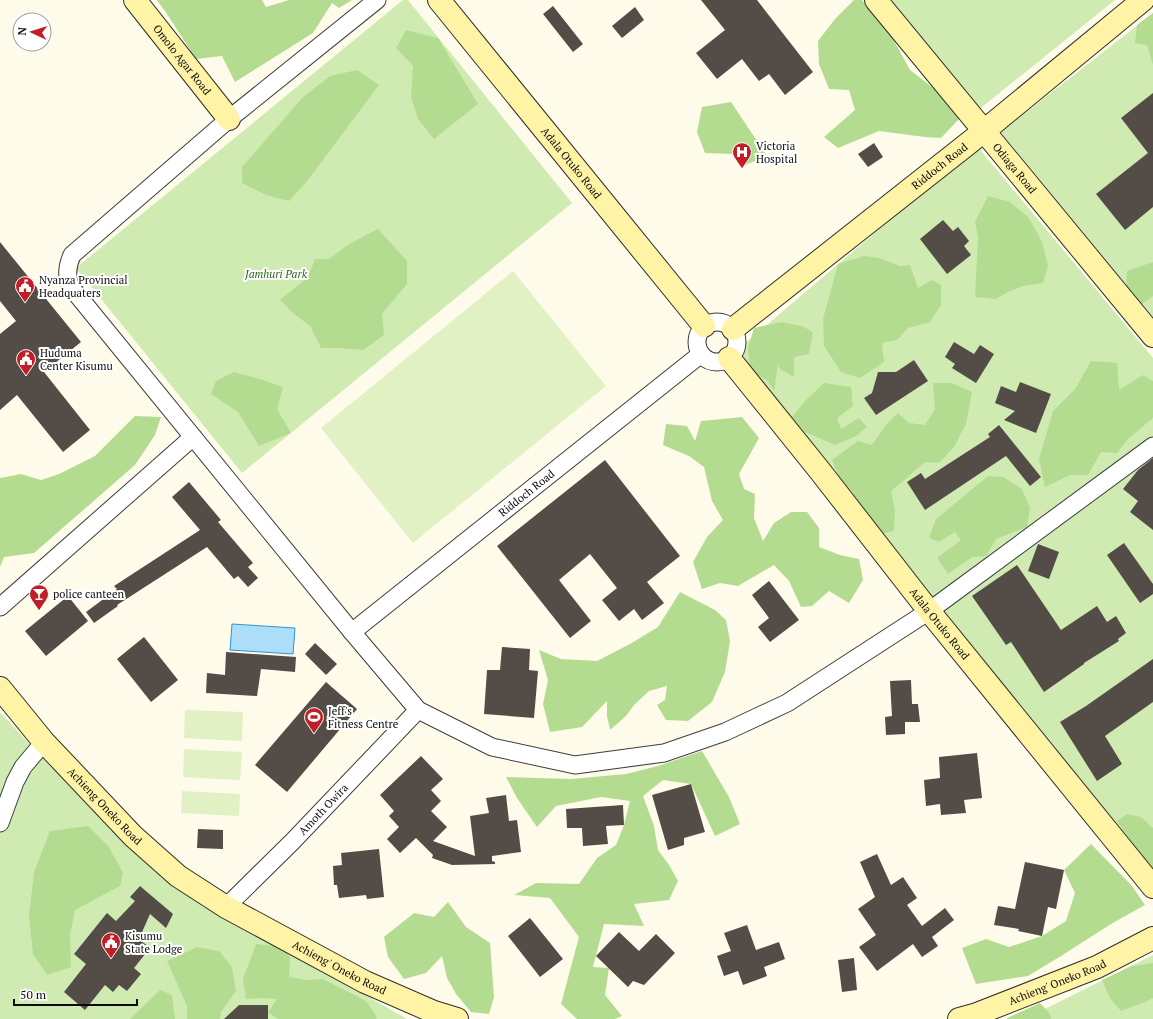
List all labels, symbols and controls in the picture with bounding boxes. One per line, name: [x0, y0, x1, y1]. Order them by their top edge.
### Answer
north arrow: [12, 12, 52, 52]
street label: Omolo Agar Road: [150, 22, 214, 98]
text: N: [15, 26, 29, 36]
street label: Adala Otuko Road: [538, 124, 605, 202]
place label: Victoria Hospital: [756, 139, 797, 166]
street label: Riddoch Road: [909, 140, 970, 193]
street label: Odiaga Road: [990, 140, 1040, 196]
hospital icon: Victoria Hospital: [731, 141, 753, 169]
park label: Jamhuri Park: [244, 267, 308, 281]
place label: Nyanza Provincial Headquaters: [39, 273, 128, 300]
public building icon: Nyanza Provincial Headquaters: [14, 275, 36, 303]
place label: Huduma Center Kisumu: [40, 346, 113, 373]
public building icon: Huduma Center Kisumu: [15, 348, 37, 376]
street label: Riddoch Road: [496, 467, 557, 520]
bar icon: police canteen: [28, 583, 50, 611]
street label: Adala Otuko Road: [907, 585, 973, 662]
place label: police canteen: [53, 587, 124, 601]
place label: Jeff's Fitness Centre: [328, 704, 399, 731]
sports icon: Jeff's Fitness Centre: [303, 706, 325, 734]
street label: Achieng Oneko Road: [65, 764, 145, 848]
street label: Amoth Owira: [296, 780, 351, 838]
place label: Kisumu State Lodge: [125, 929, 183, 956]
public building icon: Kisumu State Lodge: [100, 931, 122, 959]
street label: Achieng' Oneko Road: [290, 937, 388, 997]
street label: Achieng' Oneko Road: [1007, 956, 1109, 1008]
scale bar: [14, 981, 137, 1007]
text: 50 m: [20, 987, 47, 1002]

